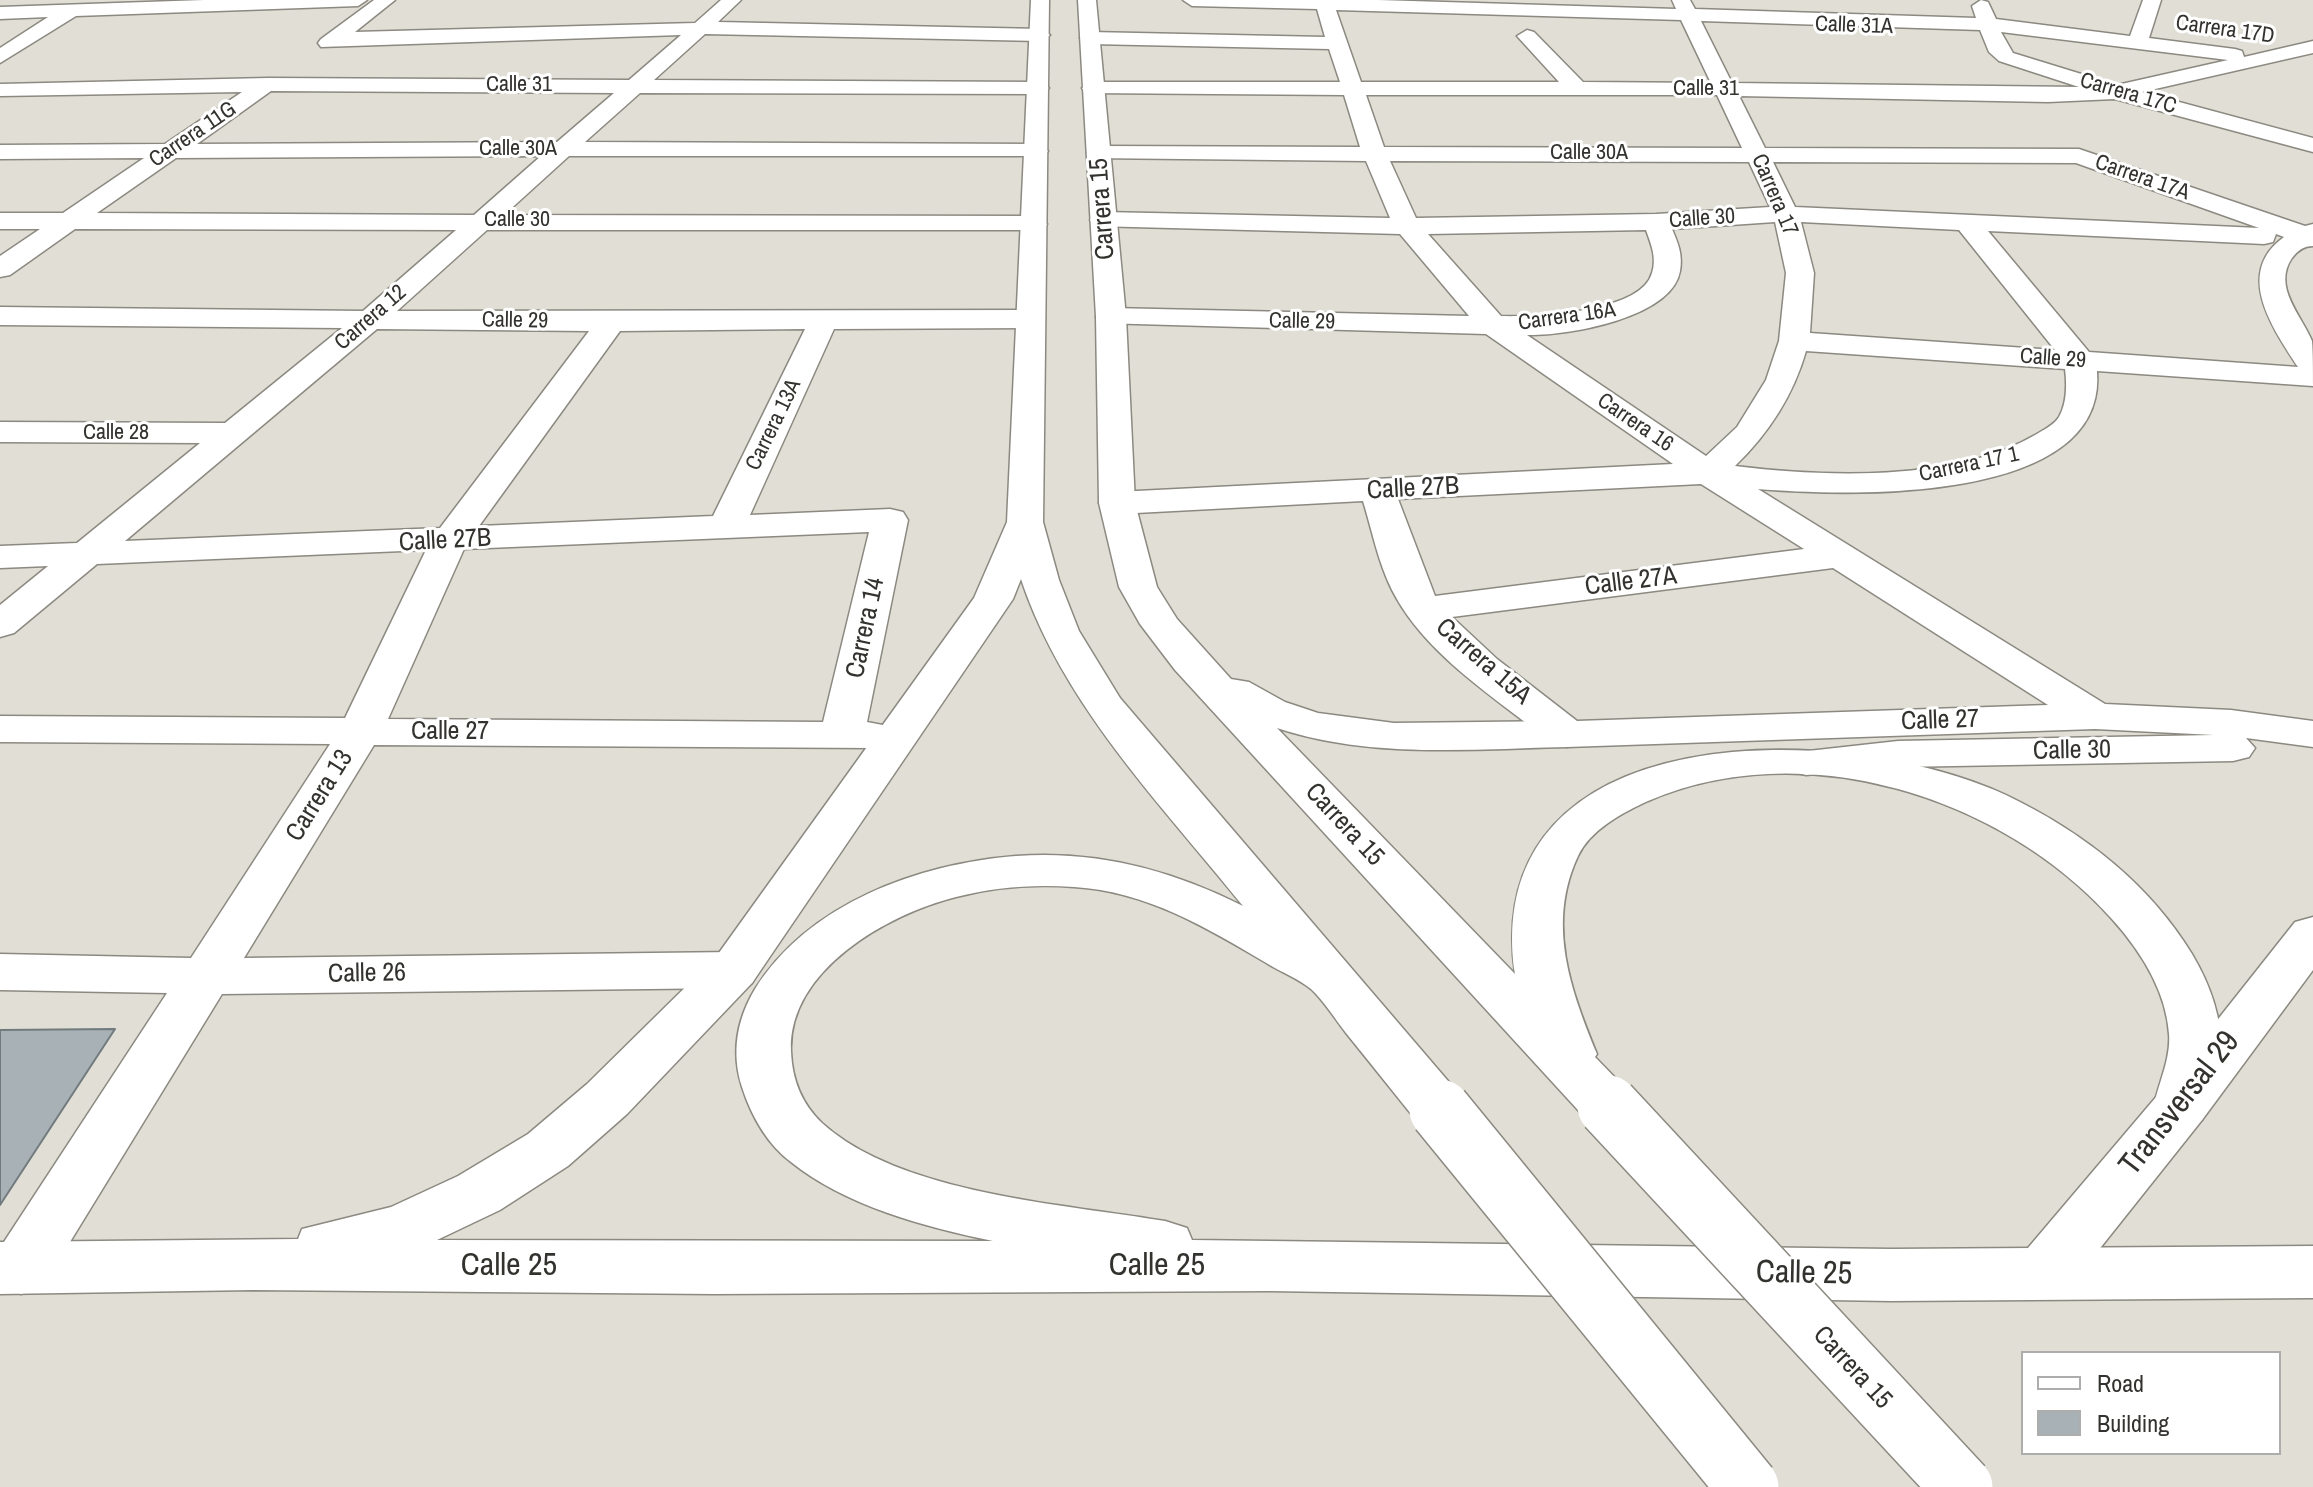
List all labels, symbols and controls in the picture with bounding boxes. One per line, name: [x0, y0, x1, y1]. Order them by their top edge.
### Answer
street label: Carrera 17D: [2174, 10, 2276, 50]
street label: Calle 31A: [1814, 11, 1894, 41]
street label: Carrera 17C: [2077, 68, 2179, 120]
street label: Calle 31: [486, 72, 552, 98]
street label: Calle 31: [1673, 76, 1739, 102]
street label: Carrera 11G: [145, 96, 241, 174]
street label: Calle 30A: [479, 136, 557, 162]
street label: Calle 30A: [1550, 140, 1628, 166]
street label: Carrera 17: [1745, 150, 1803, 240]
street label: Carrera 17A: [2091, 150, 2193, 206]
street label: Carrera 15: [1084, 157, 1122, 261]
street label: Calle 30: [1668, 204, 1736, 234]
street label: Calle 30: [484, 207, 550, 233]
street label: Carrera 12: [330, 280, 412, 356]
street label: Carrera 16A: [1517, 297, 1617, 337]
street label: Calle 29: [482, 307, 548, 335]
street label: Calle 29: [1269, 308, 1335, 336]
street label: Calle 29: [2019, 344, 2087, 374]
street label: Carrera 13A: [741, 375, 807, 475]
street label: Carrera 16: [1592, 388, 1678, 458]
street label: Calle 28: [83, 420, 149, 446]
street label: Carrera 17 1: [1917, 442, 2021, 488]
street label: Calle 27B: [1366, 471, 1460, 507]
street label: Calle 27B: [398, 523, 492, 559]
street label: Calle 27A: [1583, 561, 1679, 603]
street label: Carrera 14: [840, 575, 892, 681]
street label: Carrera 15A: [1429, 612, 1537, 712]
street label: Calle 27: [1900, 704, 1980, 738]
street label: Calle 27: [411, 716, 489, 748]
street label: Calle 30: [2033, 735, 2111, 767]
street label: Carrera 13: [280, 745, 360, 847]
street label: Carrera 15: [1298, 777, 1390, 873]
street label: Calle 26: [328, 958, 406, 990]
street label: Transversal 29: [2112, 1024, 2248, 1184]
street label: Calle 25: [461, 1247, 557, 1285]
street label: Calle 25: [1109, 1247, 1205, 1285]
street label: Calle 25: [1756, 1254, 1852, 1294]
street label: Carrera 15: [1806, 1320, 1898, 1416]
legend: [2021, 1351, 2281, 1455]
text: Road: [2097, 1367, 2144, 1399]
text: Building: [2097, 1407, 2169, 1439]

